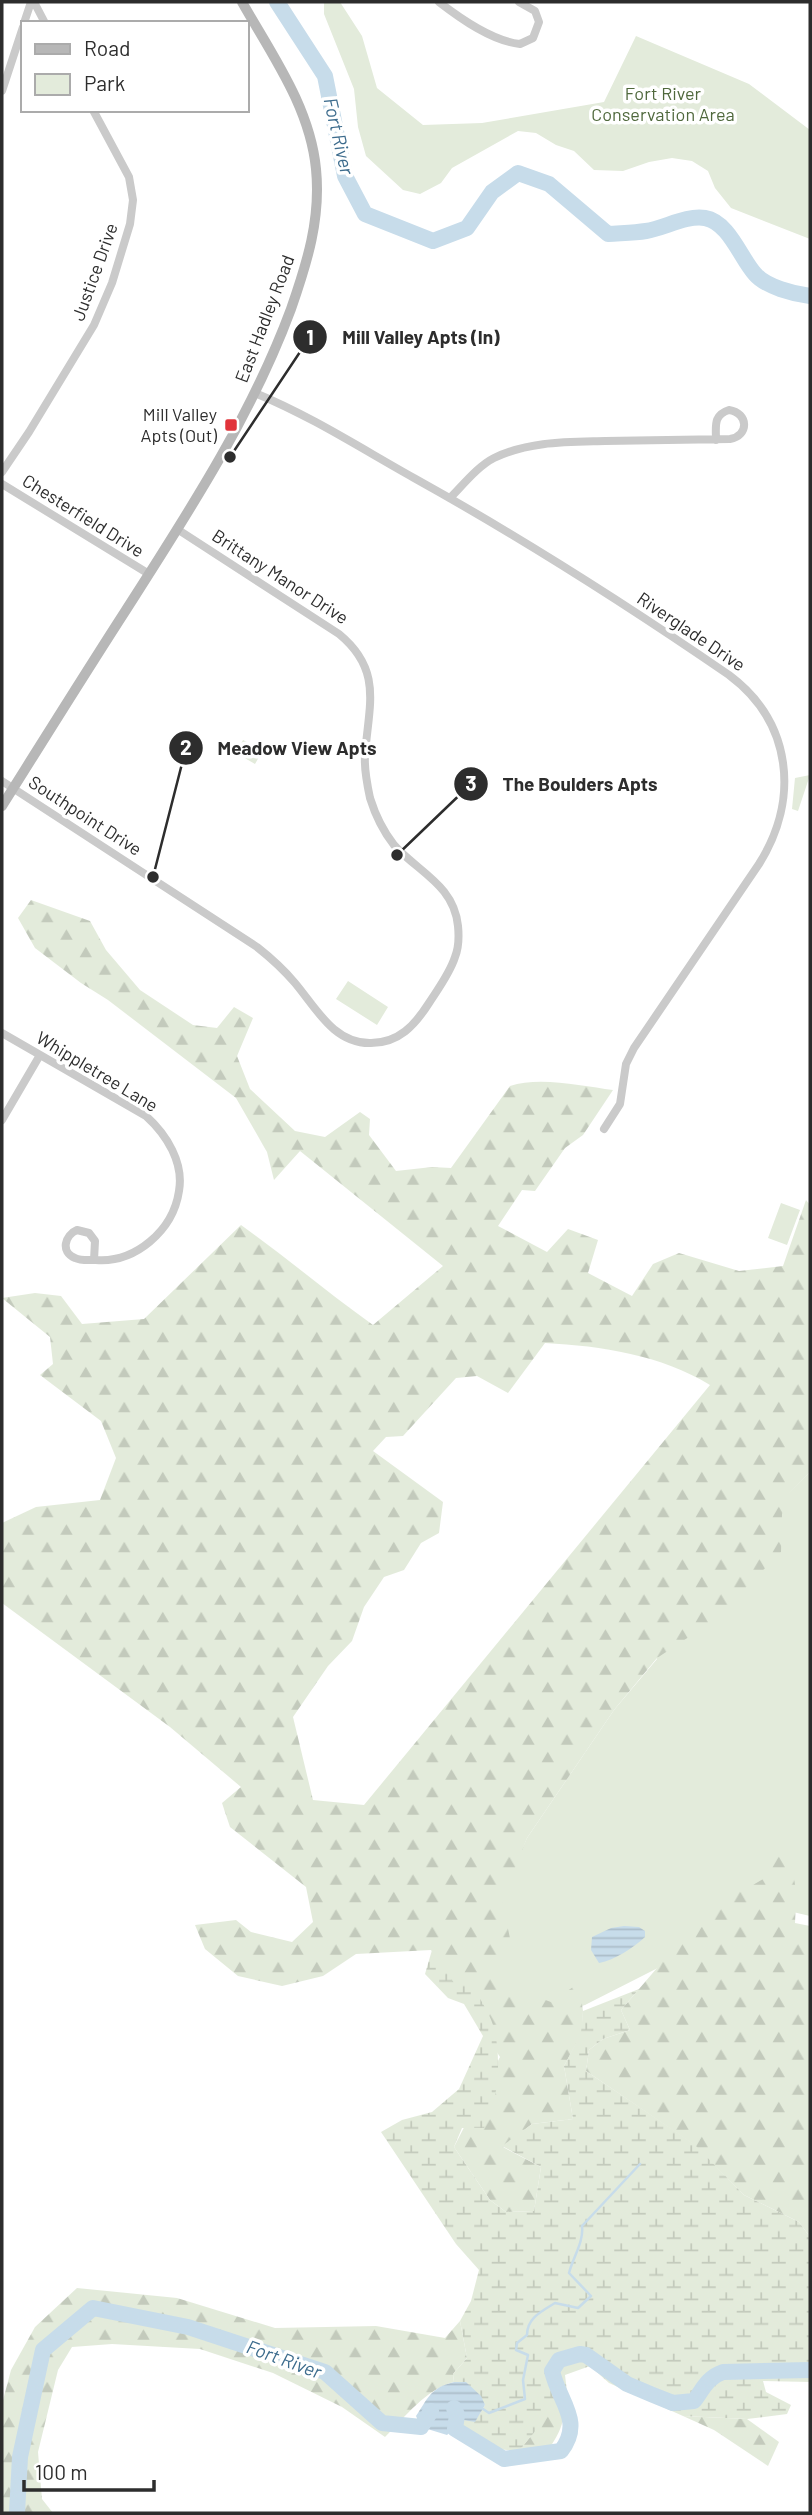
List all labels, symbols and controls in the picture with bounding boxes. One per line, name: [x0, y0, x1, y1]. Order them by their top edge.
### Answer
legend: [21, 21, 248, 112]
text: Road: [84, 35, 130, 60]
text: Park: [84, 70, 125, 95]
park label: Fort River Conservation Area: [591, 82, 735, 125]
water label: Fort River: [319, 95, 360, 178]
street label: Justice Drive: [66, 220, 122, 324]
street label: East Hadley Road: [230, 252, 299, 386]
callout: Mill Valley Apts (In): [293, 317, 513, 357]
text: 1: [306, 324, 314, 349]
text: Mill Valley Apts (In): [342, 325, 500, 348]
place label: Mill Valley Apts (Out): [141, 403, 217, 446]
marker: Mill Valley Apts (Out): [223, 417, 239, 433]
street label: Chesterfield Drive: [19, 469, 148, 561]
street label: Brittany Manor Drive: [208, 524, 353, 628]
street label: Riverglade Drive: [633, 587, 750, 675]
callout: Meadow View Apts: [169, 728, 391, 768]
text: 2: [180, 734, 192, 759]
text: Meadow View Apts: [218, 736, 376, 759]
callout: The Boulders Apts: [454, 764, 671, 804]
street label: Southpoint Drive: [25, 770, 146, 860]
text: 3: [465, 770, 477, 795]
text: The Boulders Apts: [503, 772, 657, 795]
street label: Whippletree Lane: [33, 1026, 162, 1116]
water label: Fort River: [244, 2334, 326, 2383]
scale bar: [24, 2448, 154, 2492]
text: 100 m: [35, 2459, 88, 2484]

